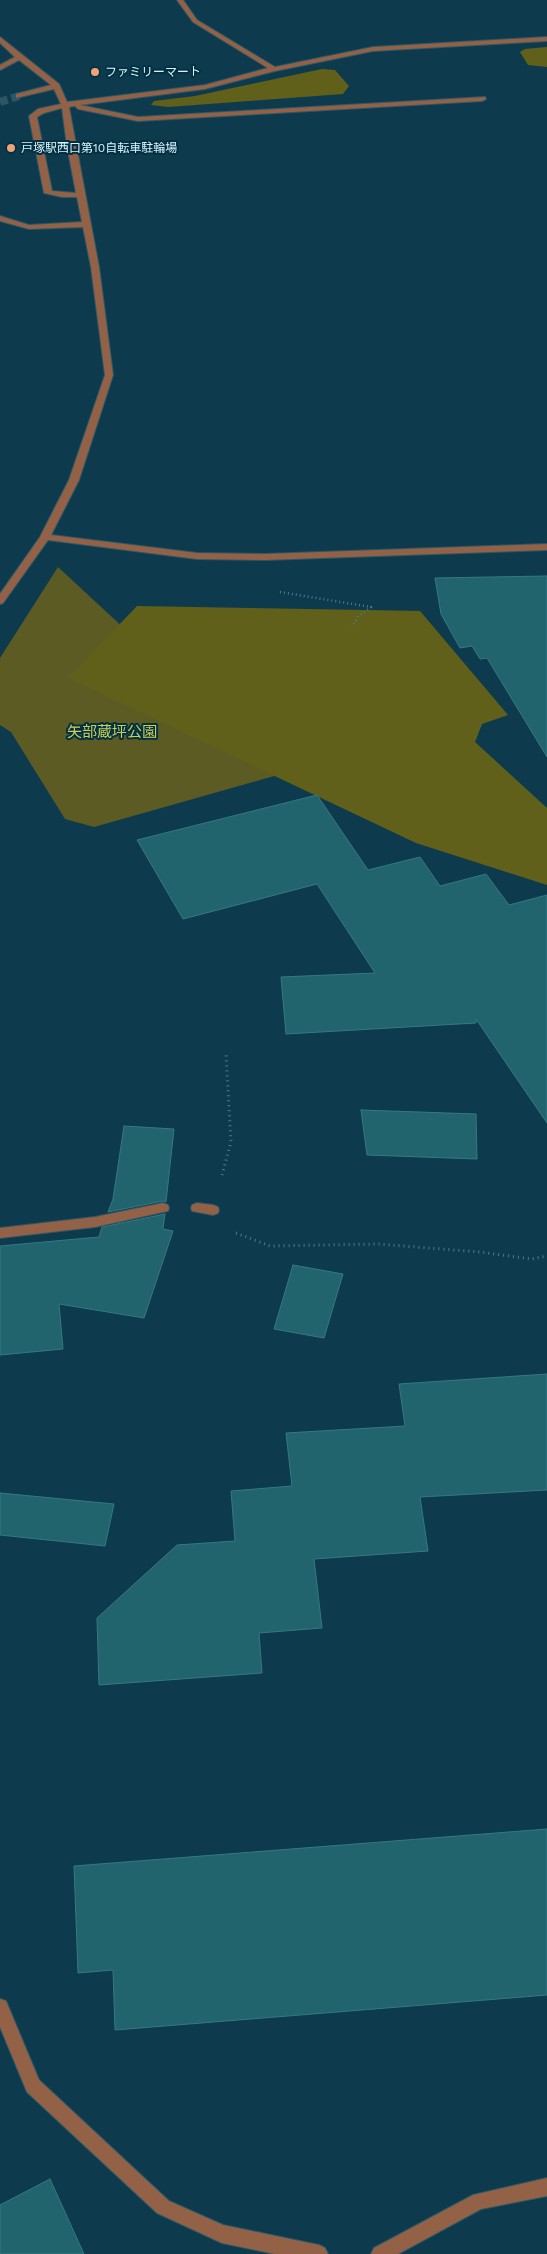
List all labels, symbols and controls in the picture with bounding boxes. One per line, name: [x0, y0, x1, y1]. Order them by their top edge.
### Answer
place label: ファミリーマート: [105, 65, 201, 79]
marker: ファミリーマート: [89, 66, 101, 78]
place label: 戸塚駅西口第10自転車駐輪場: [21, 141, 177, 155]
marker: 戸塚駅西口第10自転車駐輪場: [5, 142, 17, 154]
park label: 矢部蔵坪公園: [67, 724, 157, 742]

